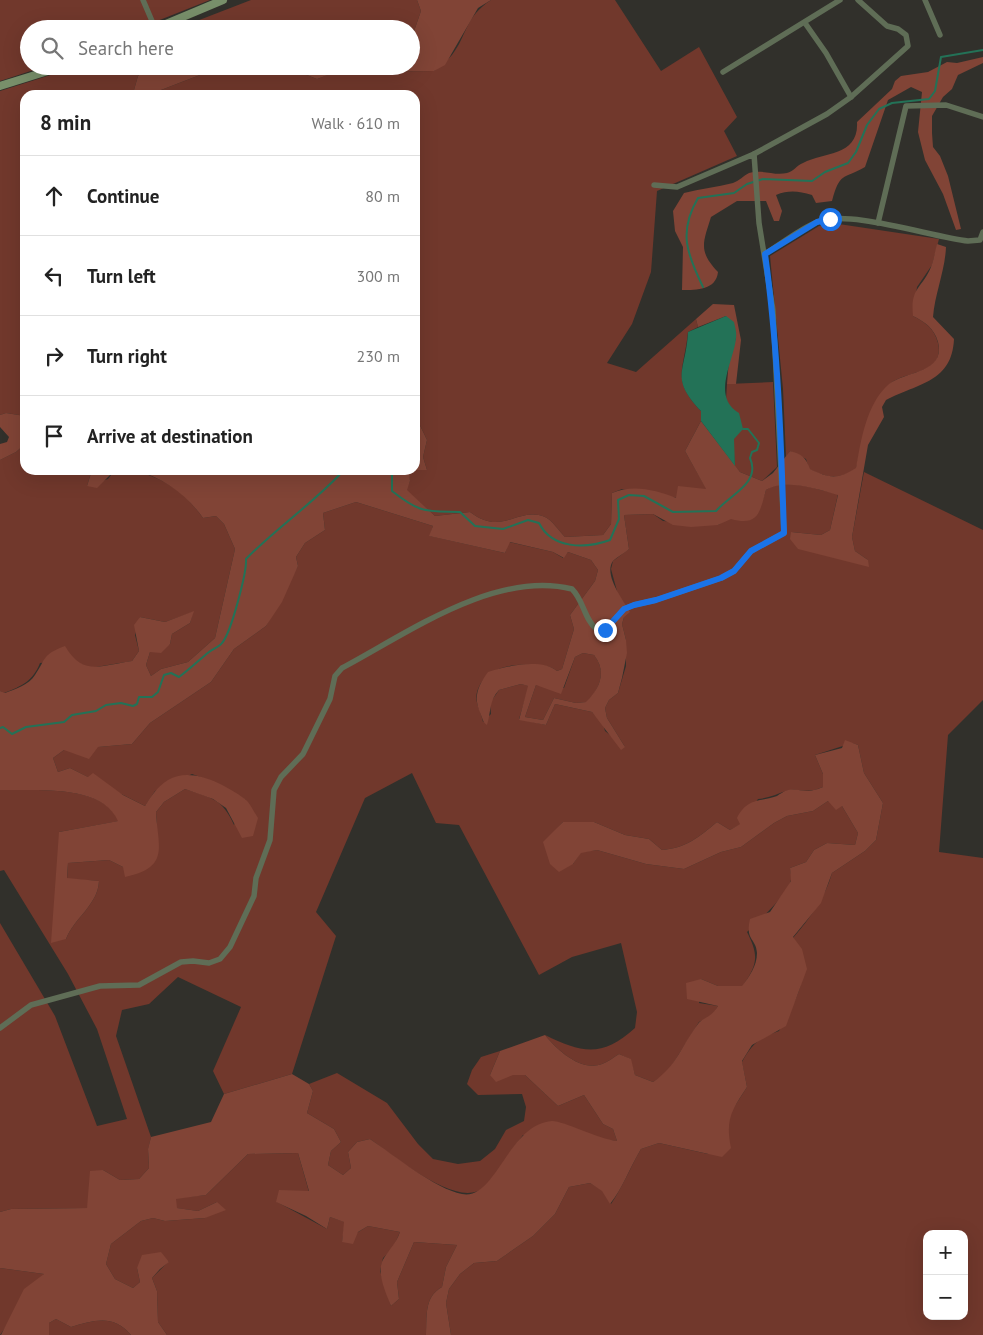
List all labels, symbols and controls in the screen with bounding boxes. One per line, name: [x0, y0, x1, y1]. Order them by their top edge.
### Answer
search box: [20, 20, 420, 75]
icon: search: [38, 34, 66, 62]
text: Search here: [78, 36, 174, 60]
text: 8 min: [40, 109, 91, 136]
text: Walk · 610 m: [311, 113, 400, 133]
icon: ahead: [40, 182, 68, 210]
text: Continue: [87, 184, 159, 208]
text: 80 m: [365, 186, 400, 206]
route start: [819, 208, 842, 231]
icon: left: [40, 262, 68, 290]
text: Turn left: [87, 264, 156, 288]
text: 300 m: [357, 266, 400, 286]
icon: right: [40, 342, 68, 370]
text: Turn right: [87, 344, 167, 368]
text: 230 m: [357, 346, 400, 366]
icon: arrive: [40, 422, 68, 450]
text: Arrive at destination: [87, 424, 253, 448]
route end: [594, 619, 617, 642]
map controls: [923, 1230, 968, 1320]
button: +: [923, 1230, 968, 1275]
button: −: [923, 1275, 968, 1320]

